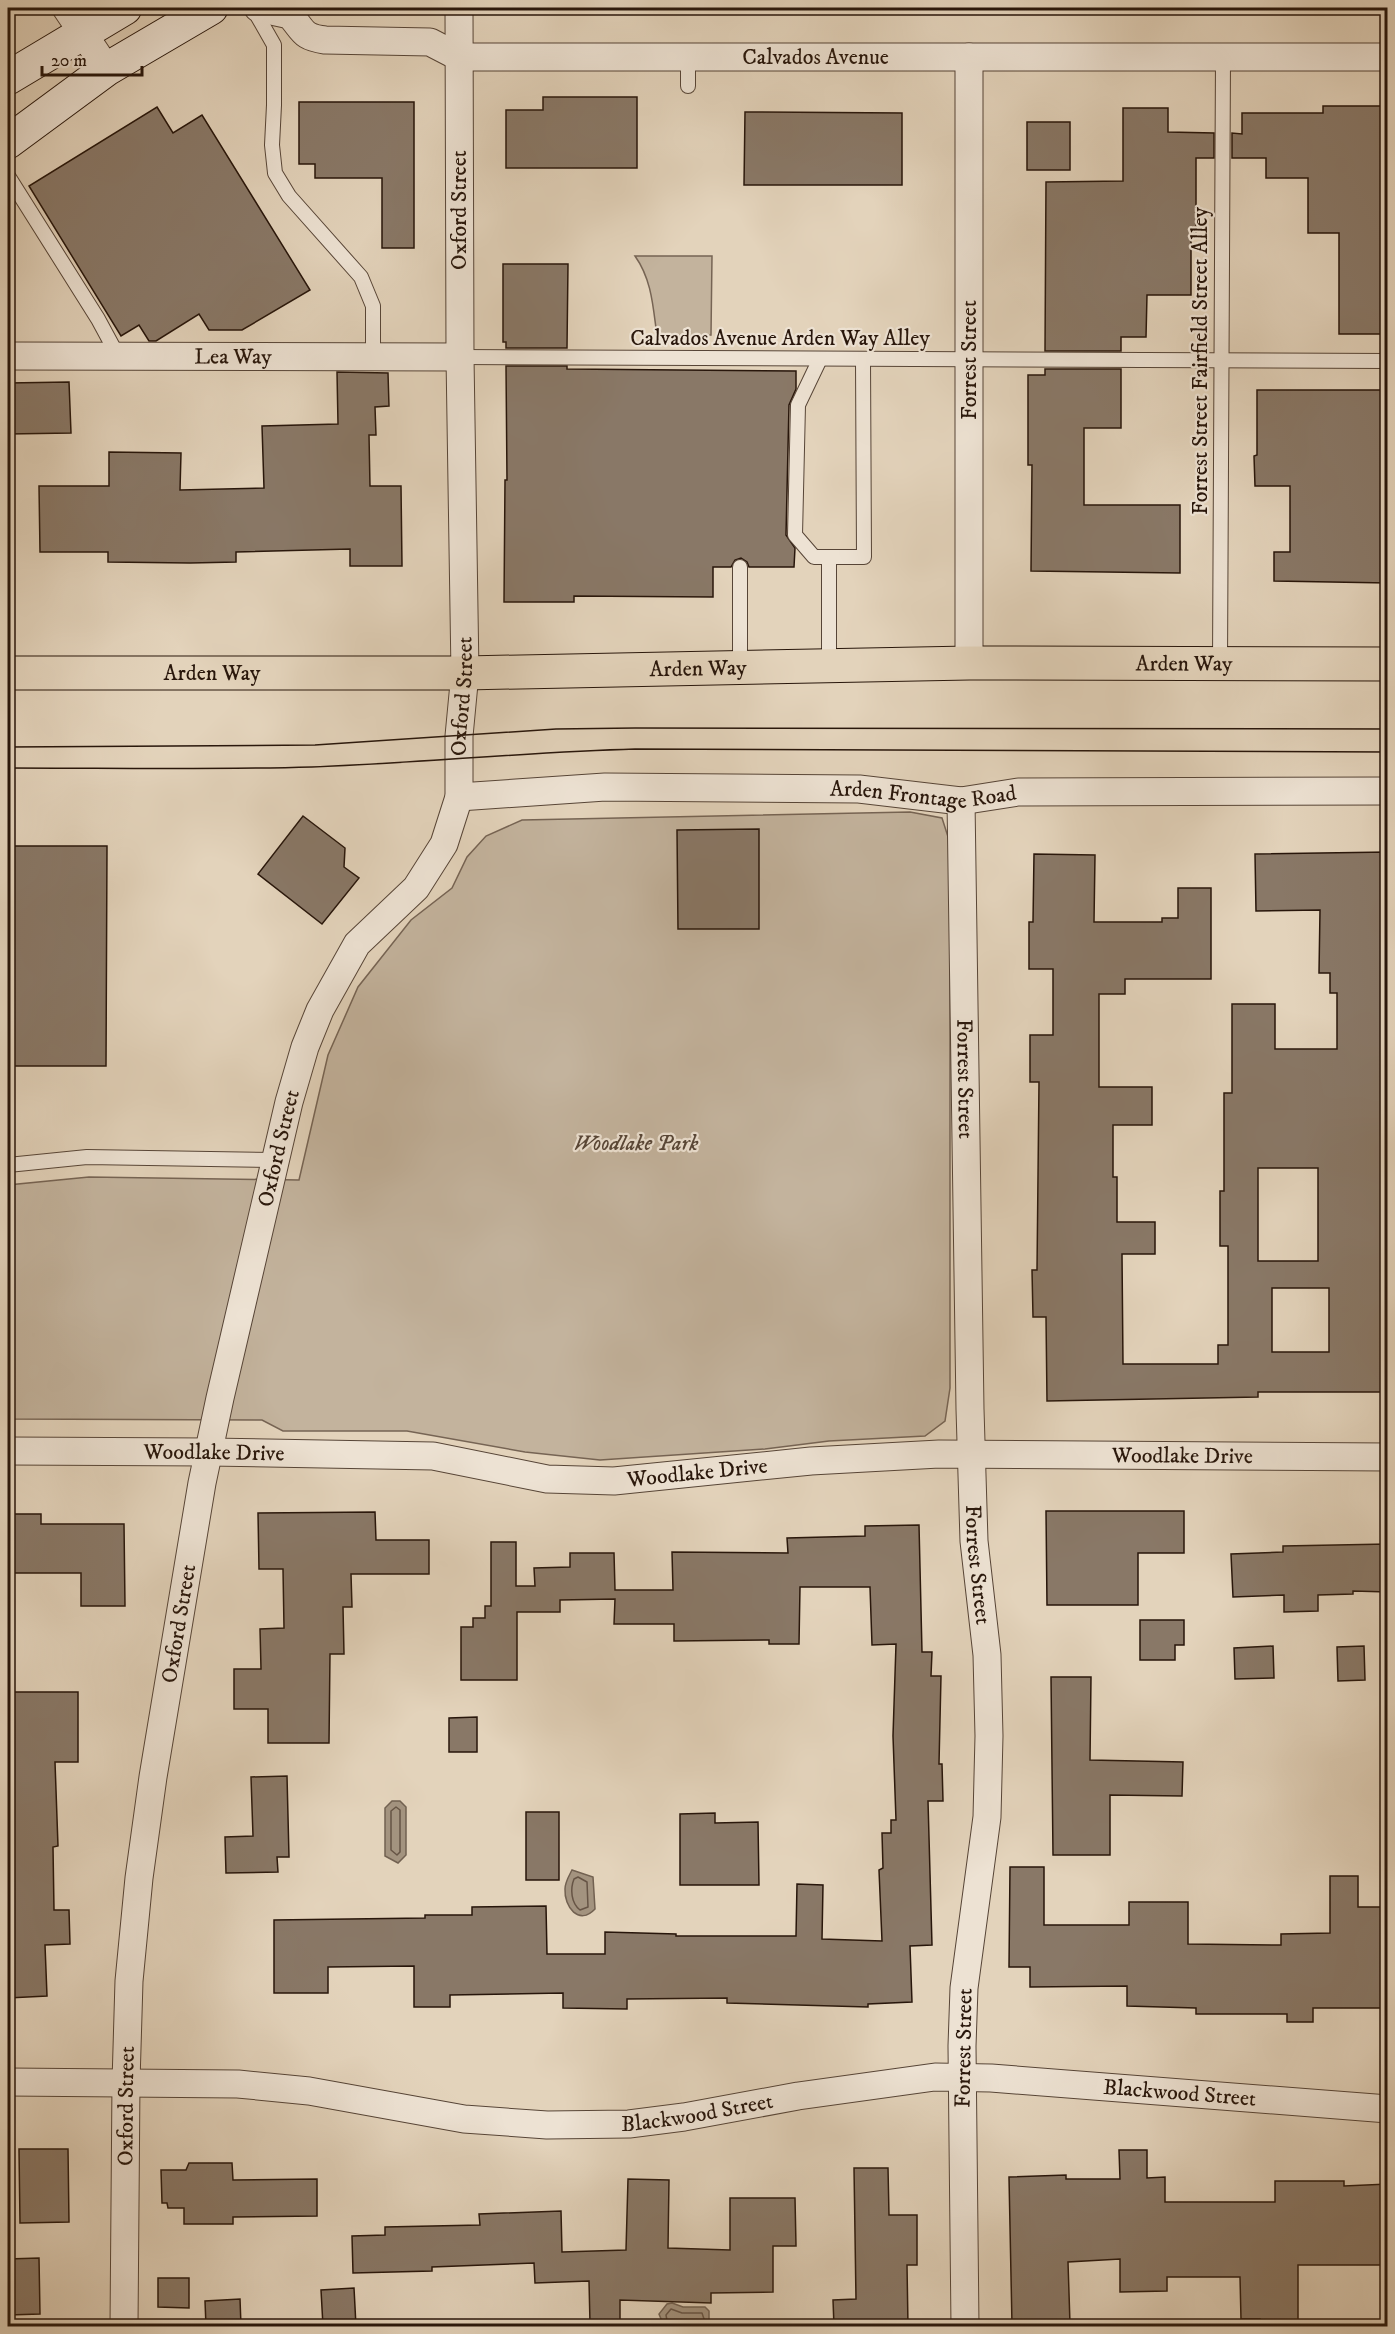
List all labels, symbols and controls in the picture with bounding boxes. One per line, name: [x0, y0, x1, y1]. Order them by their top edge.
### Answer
scale bar: [42, 39, 142, 77]
street label: Calvados Avenue: [742, 44, 889, 71]
text: 20 m: [51, 50, 87, 72]
street label: Oxford Street: [446, 150, 473, 270]
street label: Forrest Street Fairfield Street Alley: [1187, 206, 1214, 515]
street label: Forrest Street: [956, 300, 983, 420]
street label: Calvados Avenue Arden Way Alley: [630, 325, 930, 352]
street label: Lea Way: [194, 343, 272, 370]
street label: Oxford Street: [445, 636, 479, 756]
street label: Arden Way: [1135, 650, 1233, 677]
street label: Arden Way: [649, 654, 747, 683]
street label: Arden Way: [164, 660, 261, 687]
street label: Arden Frontage Road: [830, 775, 1018, 815]
street label: Forrest Street: [951, 1019, 980, 1139]
street label: Oxford Street: [251, 1086, 305, 1210]
park label: Woodlake Park: [573, 1130, 699, 1157]
street label: Woodlake Drive: [142, 1438, 285, 1467]
street label: Woodlake Drive: [1111, 1442, 1253, 1470]
street label: Woodlake Drive: [625, 1452, 769, 1493]
street label: Forrest Street: [959, 1504, 997, 1626]
street label: Oxford Street: [155, 1562, 202, 1685]
street label: Forrest Street: [949, 1988, 979, 2108]
street label: Oxford Street: [112, 2046, 141, 2166]
street label: Blackwood Street: [1102, 2073, 1257, 2112]
street label: Blackwood Street: [621, 2087, 775, 2138]

